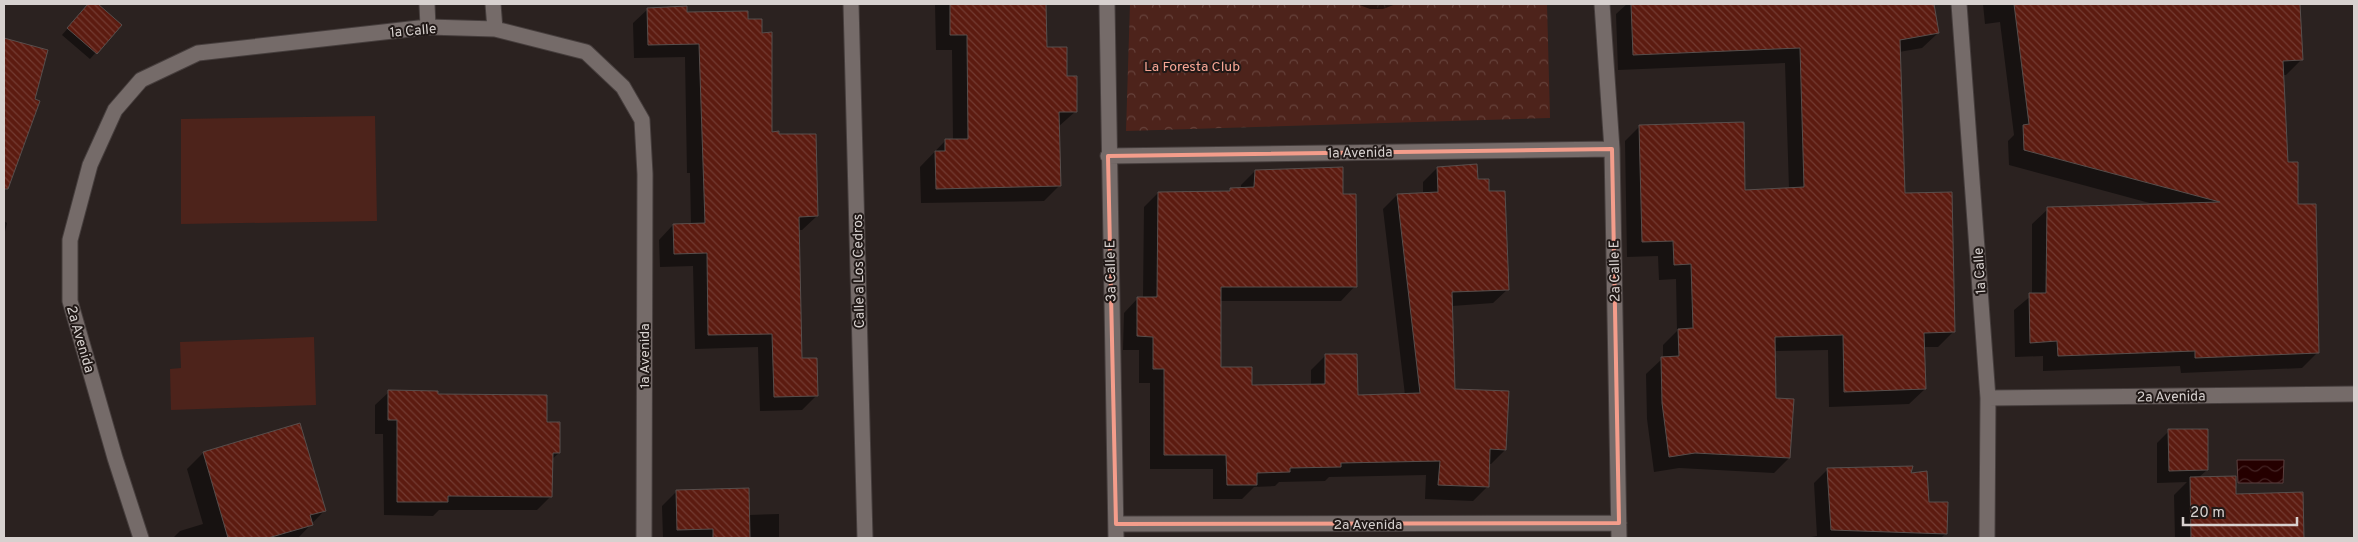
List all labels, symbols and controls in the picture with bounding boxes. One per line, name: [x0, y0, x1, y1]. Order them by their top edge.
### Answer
street label: 1a Calle: [389, 21, 437, 42]
park label: La Foresta Club: [1144, 59, 1240, 76]
street label: 1a Avenida: [1327, 144, 1393, 163]
street label: Calle a Los Cedros: [850, 213, 869, 328]
street label: 3a Calle E: [1102, 240, 1121, 302]
street label: 2a Calle E: [1606, 240, 1625, 302]
street label: 1a Calle: [1970, 247, 1991, 295]
street label: 2a Avenida: [62, 304, 97, 375]
street label: 1a Avenida: [637, 323, 654, 389]
street label: 2a Avenida: [2136, 388, 2206, 407]
scale bar: [2183, 494, 2297, 526]
text: 20 m: [2190, 504, 2225, 523]
street label: 2a Avenida: [1334, 517, 1402, 534]

